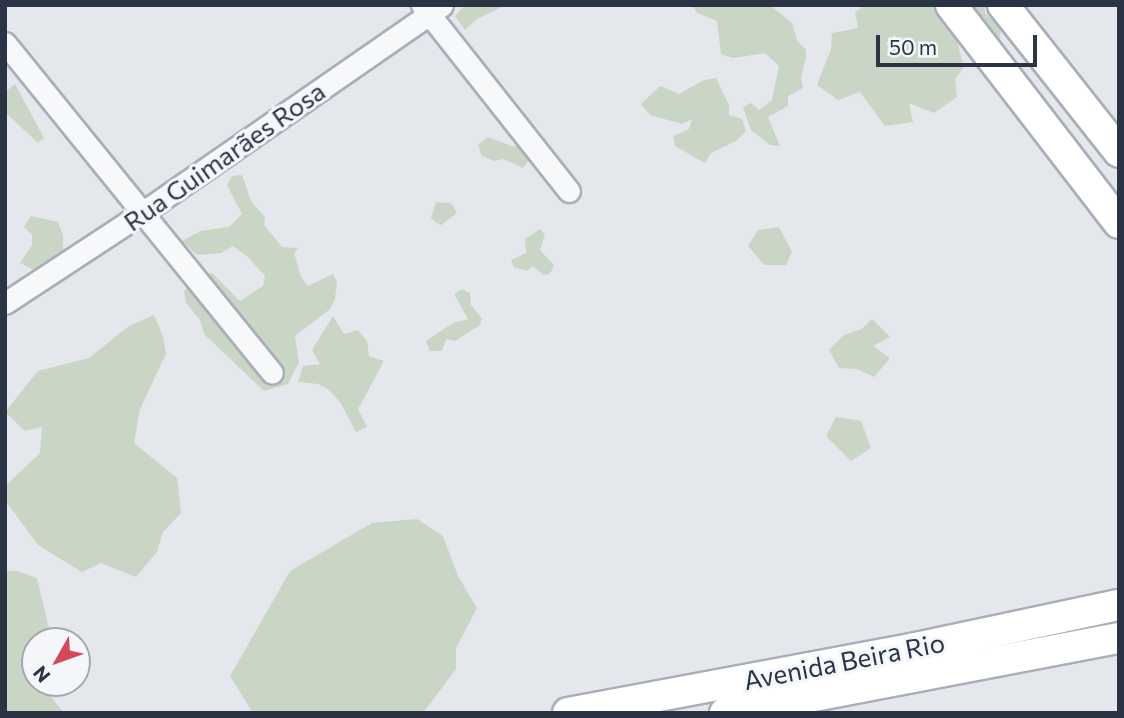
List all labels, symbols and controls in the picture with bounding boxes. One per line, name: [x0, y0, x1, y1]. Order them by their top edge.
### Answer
scale bar: [879, 21, 1040, 65]
text: 50 m: [889, 34, 937, 59]
street label: Rua Guimarães Rosa: [117, 75, 331, 237]
street label: Avenida Beira Rio: [741, 626, 947, 696]
north arrow: [21, 627, 91, 697]
text: N: [28, 662, 54, 687]

